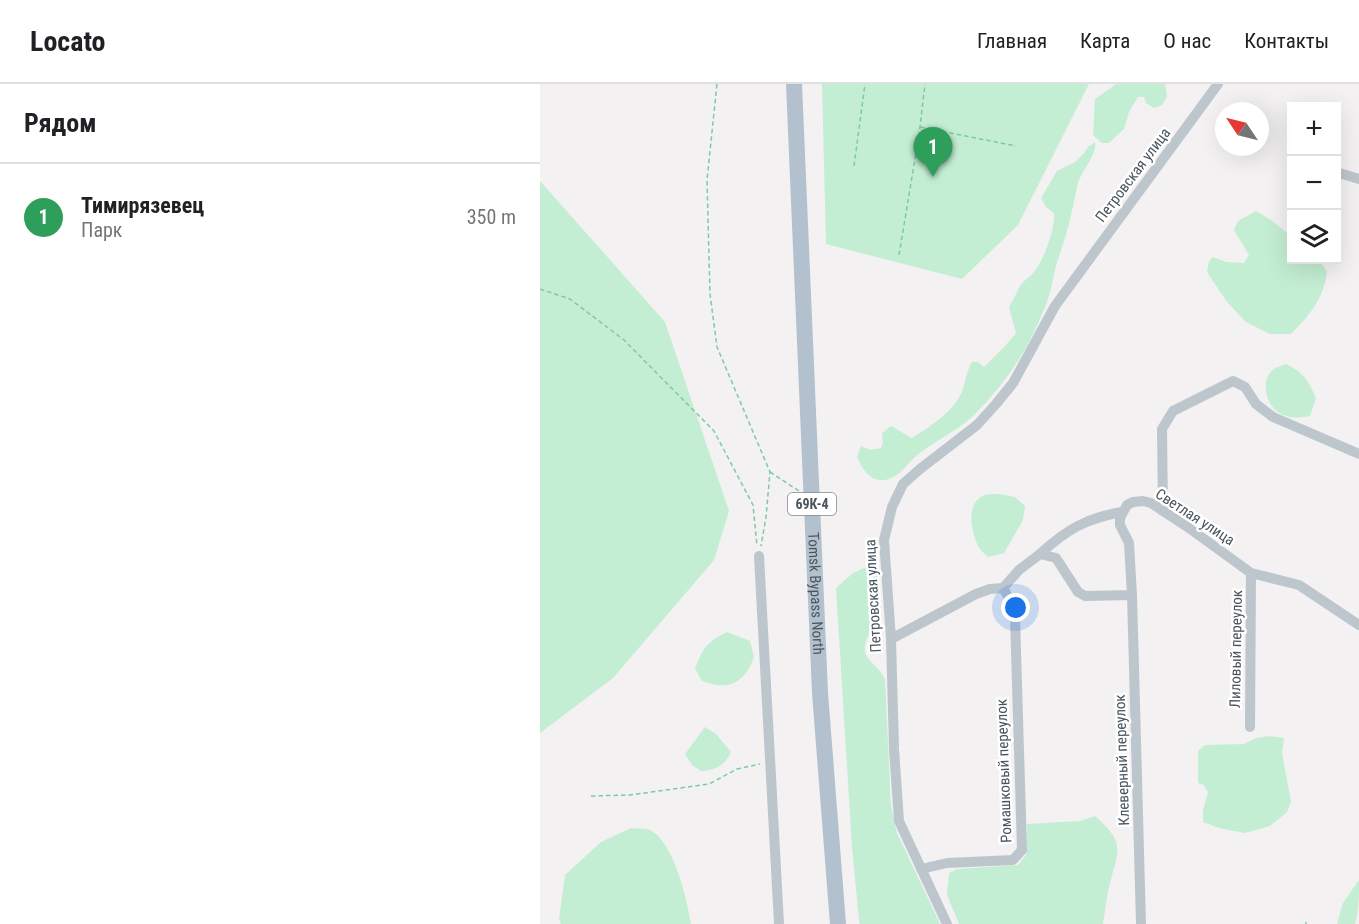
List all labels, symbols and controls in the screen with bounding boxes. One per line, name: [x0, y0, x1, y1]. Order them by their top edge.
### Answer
text: Locato: [30, 25, 106, 58]
text: Главная: [977, 29, 1047, 53]
text: Карта: [1080, 29, 1130, 53]
text: О нас: [1163, 29, 1211, 53]
text: Контакты: [1244, 29, 1329, 53]
north arrow: [1215, 102, 1269, 156]
map controls: [1287, 102, 1341, 264]
button: +: [1287, 102, 1341, 156]
text: Рядом: [24, 108, 96, 138]
street label: Петровская улица: [1092, 124, 1174, 226]
pin: 1: [914, 128, 952, 177]
button: −: [1287, 156, 1341, 210]
text: Тимирязевец: [81, 193, 204, 218]
text: 1: [38, 205, 49, 229]
text: 350 m: [467, 205, 516, 229]
button: layers: [1287, 210, 1341, 264]
text: Парк: [81, 218, 122, 242]
street label: Светлая улица: [1152, 485, 1238, 549]
road number: 69К-4: [788, 493, 836, 515]
street label: Tomsk Bypass North: [804, 532, 827, 655]
street label: Петровская улица: [861, 539, 885, 653]
street label: Лиловый переулок: [1226, 590, 1246, 708]
your location: [1001, 593, 1030, 622]
street label: Клеверный переулок: [1111, 694, 1133, 826]
street label: Ромашковый переулок: [992, 699, 1016, 843]

